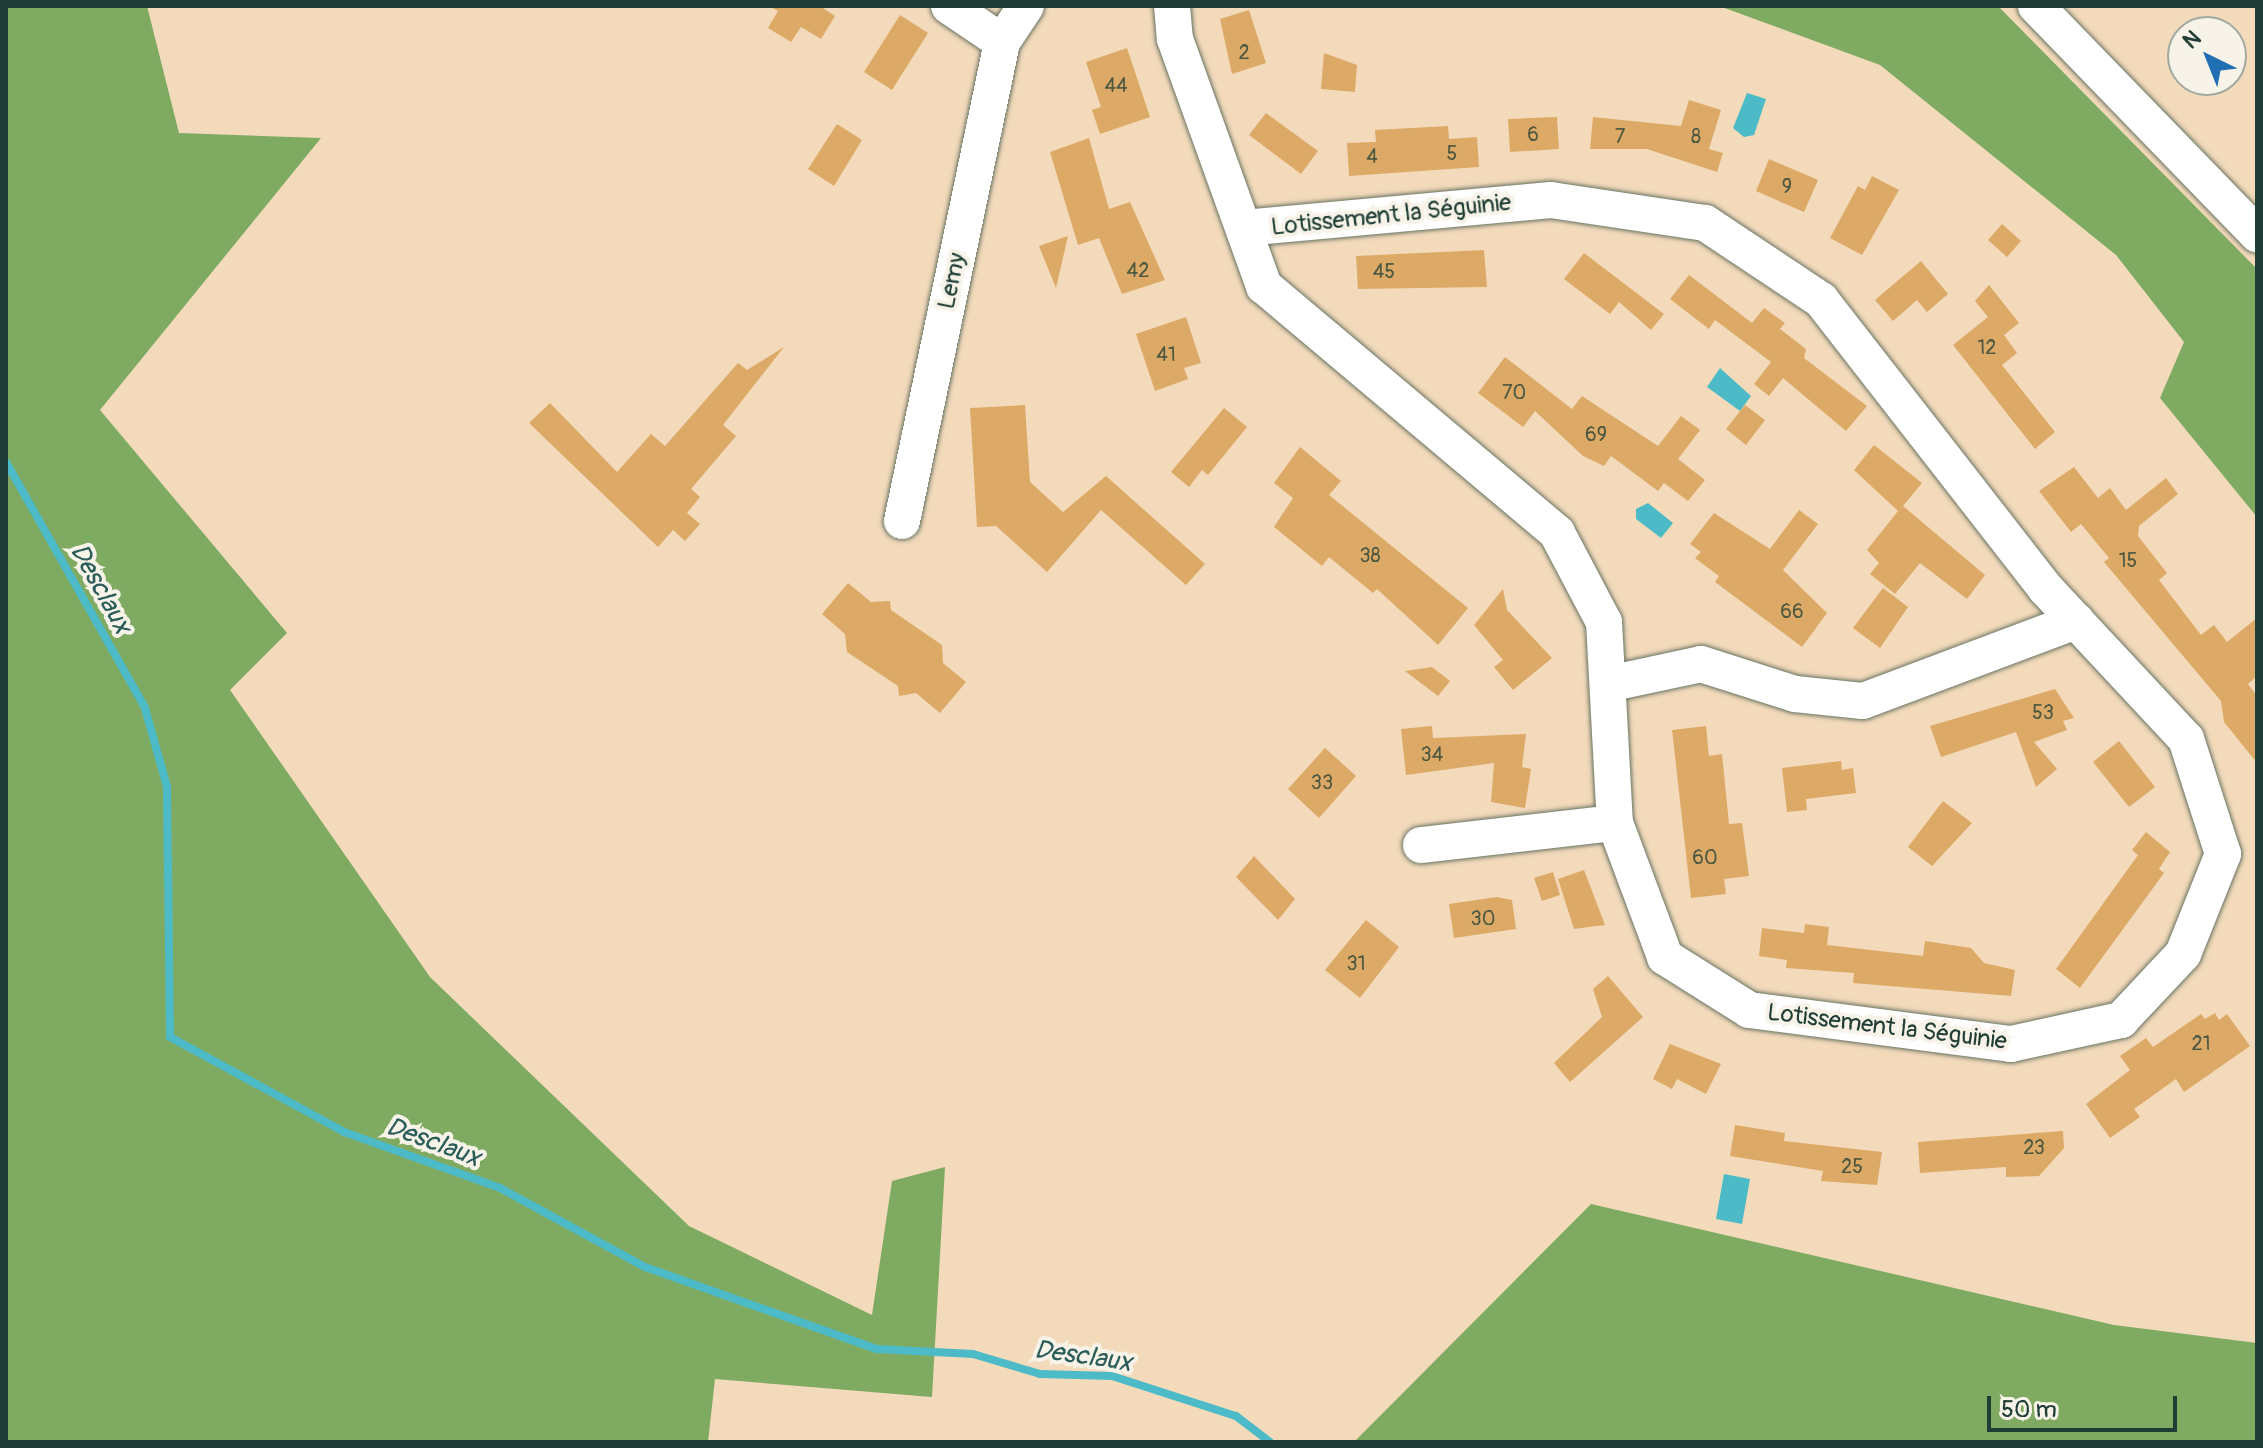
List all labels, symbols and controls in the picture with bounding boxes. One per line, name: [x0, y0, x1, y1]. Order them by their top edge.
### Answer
north arrow: [2167, 16, 2247, 96]
text: N: [2177, 25, 2207, 55]
house number: 2: [1238, 40, 1250, 64]
house number: 44: [1104, 73, 1128, 97]
house number: 6: [1527, 122, 1539, 146]
house number: 7: [1615, 124, 1625, 148]
house number: 8: [1691, 124, 1701, 148]
house number: 5: [1447, 141, 1457, 165]
house number: 4: [1366, 144, 1378, 168]
house number: 9: [1782, 174, 1792, 198]
street label: Lotissement la Séguinie: [1270, 188, 1512, 242]
street label: Lemy: [932, 250, 972, 312]
house number: 42: [1127, 258, 1149, 282]
house number: 45: [1373, 259, 1395, 283]
house number: 12: [1978, 335, 1996, 359]
house number: 41: [1156, 342, 1176, 366]
house number: 70: [1502, 380, 1526, 404]
house number: 69: [1585, 422, 1607, 446]
water label: Desclaux: [63, 539, 137, 639]
house number: 38: [1359, 543, 1381, 567]
house number: 15: [2119, 548, 2137, 572]
house number: 66: [1780, 599, 1804, 623]
house number: 53: [2032, 700, 2054, 724]
house number: 34: [1421, 742, 1443, 766]
house number: 33: [1311, 770, 1333, 794]
house number: 60: [1692, 845, 1718, 869]
house number: 30: [1471, 906, 1495, 930]
house number: 31: [1347, 951, 1365, 975]
street label: Lotissement la Séguinie: [1766, 998, 2008, 1056]
house number: 21: [2192, 1031, 2210, 1055]
water label: Desclaux: [382, 1112, 484, 1174]
house number: 23: [2023, 1135, 2045, 1159]
house number: 25: [1841, 1154, 1863, 1178]
water label: Desclaux: [1032, 1335, 1134, 1379]
scale bar: [1991, 1380, 2181, 1430]
text: 50 m: [2001, 1395, 2057, 1424]

